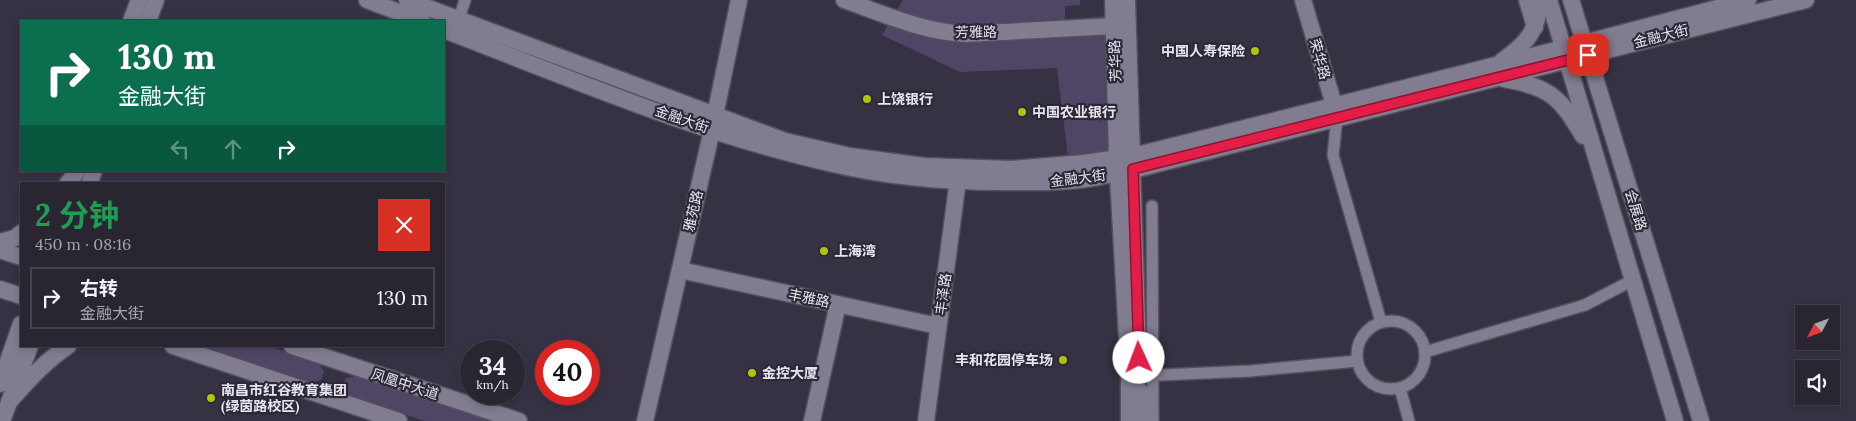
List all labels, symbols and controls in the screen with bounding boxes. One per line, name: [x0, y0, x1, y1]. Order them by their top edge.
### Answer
street label: 金融大街: [1632, 20, 1690, 52]
street label: 芳雅路: [955, 23, 997, 41]
text: 130 m: [118, 34, 215, 79]
pin: [1567, 34, 1609, 76]
street label: 荣华路: [1306, 36, 1334, 82]
icon: right: [35, 40, 100, 105]
street label: 芳华路: [1105, 40, 1125, 82]
icon: arrive: [1574, 41, 1602, 69]
place label: 中国人寿保险: [1161, 42, 1246, 60]
marker: 中国人寿保险: [1249, 45, 1261, 57]
text: 金融大街: [118, 82, 206, 110]
place label: 上饶银行: [877, 90, 933, 108]
marker: 上饶银行: [861, 93, 873, 105]
street label: 金融大街: [653, 101, 711, 137]
place label: 中国农业银行: [1032, 103, 1116, 121]
marker: 中国农业银行: [1016, 106, 1028, 118]
icon: left: [166, 135, 194, 163]
icon: ahead: [219, 135, 247, 163]
icon: right: [272, 135, 300, 163]
street label: 金融大街: [1049, 166, 1107, 190]
street label: 会展路: [1621, 187, 1651, 233]
street label: 雅苑路: [680, 189, 706, 233]
text: 2 分钟: [35, 196, 119, 234]
button: close: [378, 199, 430, 251]
text: 450 m · 08:16: [35, 234, 131, 254]
place label: 上海湾: [834, 242, 876, 260]
marker: 上海湾: [818, 245, 830, 257]
street label: 丰泽路: [931, 272, 955, 316]
text: 右转: [80, 276, 118, 300]
icon: right: [37, 284, 65, 312]
street label: 丰雅路: [787, 285, 831, 311]
text: 130 m: [377, 286, 428, 310]
text: 金融大街: [80, 303, 144, 323]
north arrow: [1795, 305, 1840, 350]
map controls: [1795, 305, 1840, 405]
position arrow: [1112, 331, 1164, 383]
speed limit sign: 40: [535, 340, 600, 405]
text: 34: [479, 350, 506, 382]
place label: 丰和花园停车场: [955, 351, 1053, 369]
marker: 丰和花园停车场: [1057, 354, 1069, 366]
button: sound: [1795, 360, 1840, 405]
place label: 金控大厦: [762, 364, 818, 382]
street label: 凤凰中大道: [369, 365, 441, 403]
marker: 金控大厦: [746, 367, 758, 379]
text: km/h: [476, 377, 509, 392]
place label: 南昌市红谷教育集团 (绿茵路校区): [221, 381, 347, 415]
marker: 南昌市红谷教育集团 (绿茵路校区): [205, 392, 217, 404]

